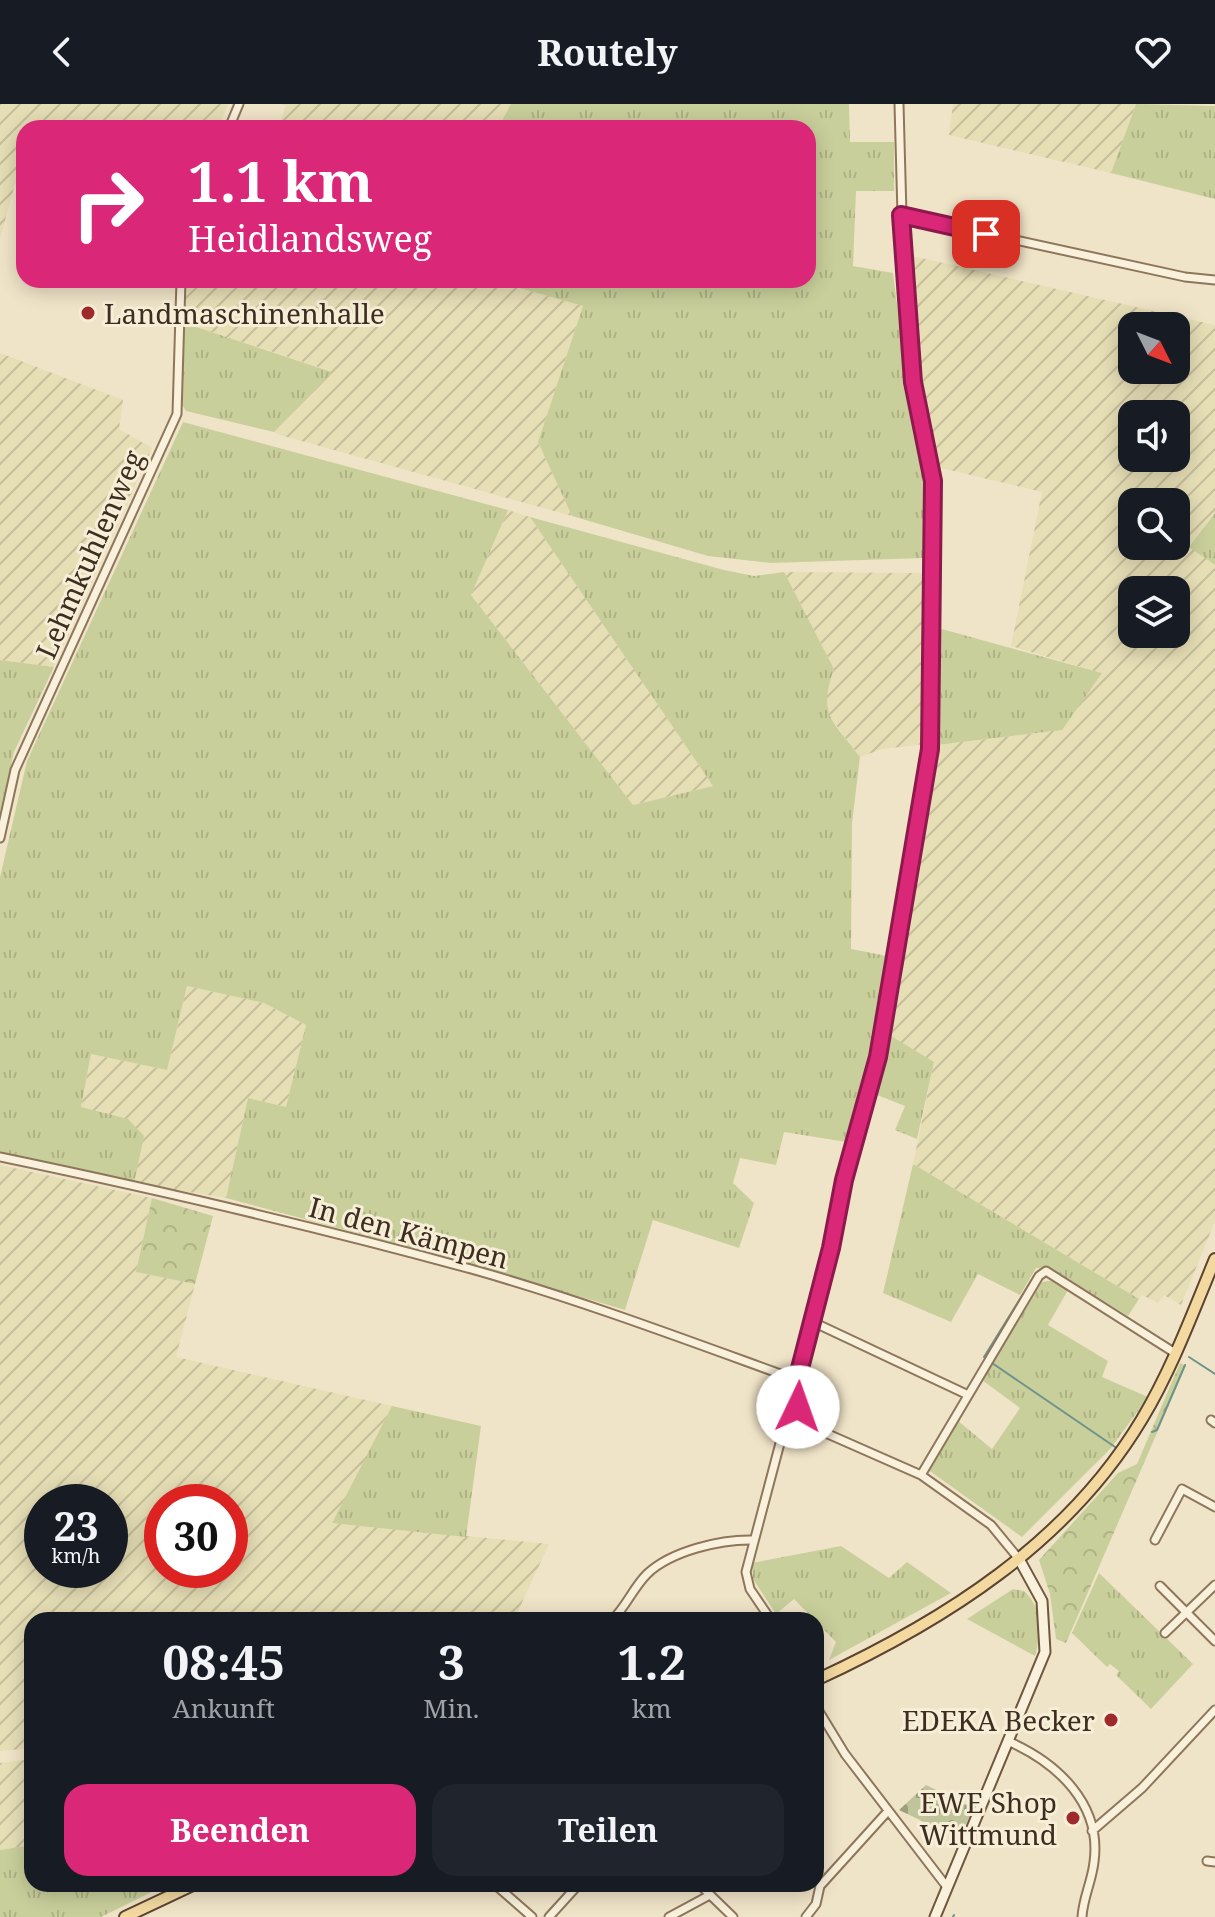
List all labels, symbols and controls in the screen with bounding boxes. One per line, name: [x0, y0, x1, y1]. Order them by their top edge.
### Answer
text: Routely: [537, 28, 678, 77]
icon: back: [40, 30, 84, 74]
icon: heart: [1131, 30, 1175, 74]
text: 1.1 km: [188, 142, 373, 218]
icon: right: [56, 152, 160, 256]
pin: [952, 200, 1020, 268]
icon: arrive: [964, 212, 1008, 256]
text: Heidlandsweg: [188, 214, 432, 263]
place label: Landmaschinenhalle: [104, 294, 385, 332]
marker: Landmaschinenhalle: [79, 304, 97, 322]
north arrow: [1118, 312, 1190, 384]
map controls: [1118, 312, 1190, 648]
button: sound: [1118, 400, 1190, 472]
street label: Lehmkuhlenweg: [26, 444, 152, 664]
button: search: [1118, 488, 1190, 560]
button: layers: [1118, 576, 1190, 648]
street label: In den Kämpen: [305, 1187, 513, 1277]
position arrow: [756, 1365, 840, 1449]
speed limit sign: 30: [144, 1484, 248, 1588]
text: 23: [53, 1498, 99, 1553]
text: km/h: [51, 1542, 101, 1569]
text: 08:45: [162, 1629, 285, 1694]
text: 3: [438, 1629, 465, 1694]
text: 1.2: [617, 1629, 686, 1694]
text: Ankunft: [173, 1690, 275, 1726]
text: Min.: [423, 1690, 479, 1726]
text: km: [632, 1690, 672, 1726]
place label: EDEKA Becker: [902, 1701, 1095, 1739]
marker: EDEKA Becker: [1102, 1711, 1120, 1729]
place label: EWE Shop Wittmund: [920, 1783, 1057, 1853]
button: Beenden: [64, 1784, 416, 1876]
button: Teilen: [432, 1784, 784, 1876]
marker: EWE Shop Wittmund: [1064, 1809, 1082, 1827]

